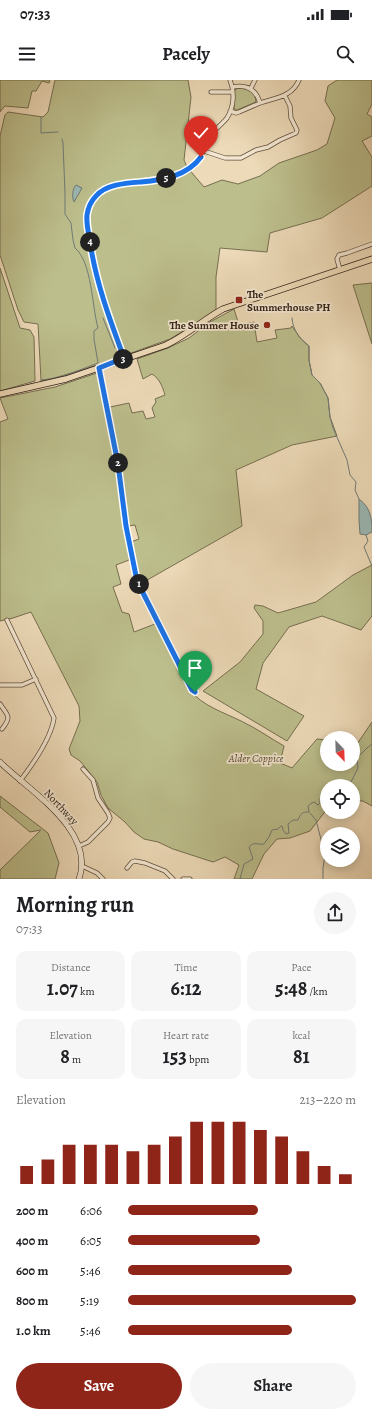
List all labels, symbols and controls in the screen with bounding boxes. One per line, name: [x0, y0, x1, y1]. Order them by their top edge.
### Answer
text: 07:33: [20, 4, 50, 24]
text: Pacely: [162, 42, 210, 66]
icon: menu: [16, 43, 38, 65]
icon: search: [334, 43, 356, 65]
pin: [184, 116, 218, 157]
icon: check: [190, 122, 212, 144]
pin: 5: [156, 168, 176, 188]
text: 5: [164, 170, 168, 185]
pin: 4: [80, 232, 100, 252]
text: 4: [87, 234, 93, 249]
place label: The Summerhouse PH: [247, 287, 331, 315]
marker: The Summerhouse PH: [234, 295, 244, 305]
place label: The Summer House: [170, 318, 259, 333]
marker: The Summer House: [262, 320, 272, 330]
pin: 3: [113, 349, 133, 369]
text: 3: [121, 351, 125, 366]
pin: 2: [108, 453, 128, 473]
text: 2: [115, 455, 121, 470]
pin: 1: [129, 574, 149, 594]
text: 1: [137, 576, 141, 591]
pin: [178, 651, 212, 692]
icon: arrive: [184, 657, 206, 679]
north arrow: [320, 731, 360, 771]
map controls: [320, 731, 360, 867]
park label: Alder Coppice: [228, 751, 284, 766]
button: locate: [320, 779, 360, 819]
street label: Northway: [40, 786, 82, 828]
button: layers: [320, 827, 360, 867]
text: Morning run: [16, 890, 134, 920]
button: share: [314, 892, 356, 934]
text: 07:33: [16, 920, 42, 937]
text: Distance: [51, 960, 90, 975]
text: Time: [175, 960, 197, 975]
text: Pace: [291, 960, 312, 975]
text: 1.07: [47, 975, 78, 1002]
text: 6:12: [171, 975, 201, 1002]
text: 5:48: [275, 975, 307, 1002]
text: km: [78, 984, 95, 999]
text: /km: [307, 984, 328, 999]
text: Elevation: [50, 1028, 92, 1043]
text: Heart rate: [163, 1028, 209, 1043]
text: kcal: [293, 1028, 310, 1043]
text: 8: [60, 1043, 70, 1070]
text: 153: [162, 1043, 187, 1070]
text: 81: [293, 1043, 310, 1070]
text: m: [70, 1052, 81, 1067]
text: bpm: [187, 1052, 210, 1067]
text: Elevation: [16, 1091, 66, 1108]
text: 213–220 m: [299, 1091, 356, 1108]
text: 200 m: [16, 1202, 49, 1219]
text: 6:06: [80, 1202, 102, 1219]
text: 400 m: [16, 1232, 48, 1249]
text: 6:05: [80, 1232, 102, 1249]
text: 600 m: [16, 1262, 48, 1279]
text: 5:46: [80, 1262, 101, 1279]
text: 800 m: [16, 1292, 48, 1309]
text: 5:19: [80, 1292, 99, 1309]
text: 1.0 km: [16, 1322, 51, 1339]
text: 5:46: [80, 1322, 101, 1339]
button: Save: [16, 1363, 182, 1409]
button: Share: [190, 1363, 356, 1409]

